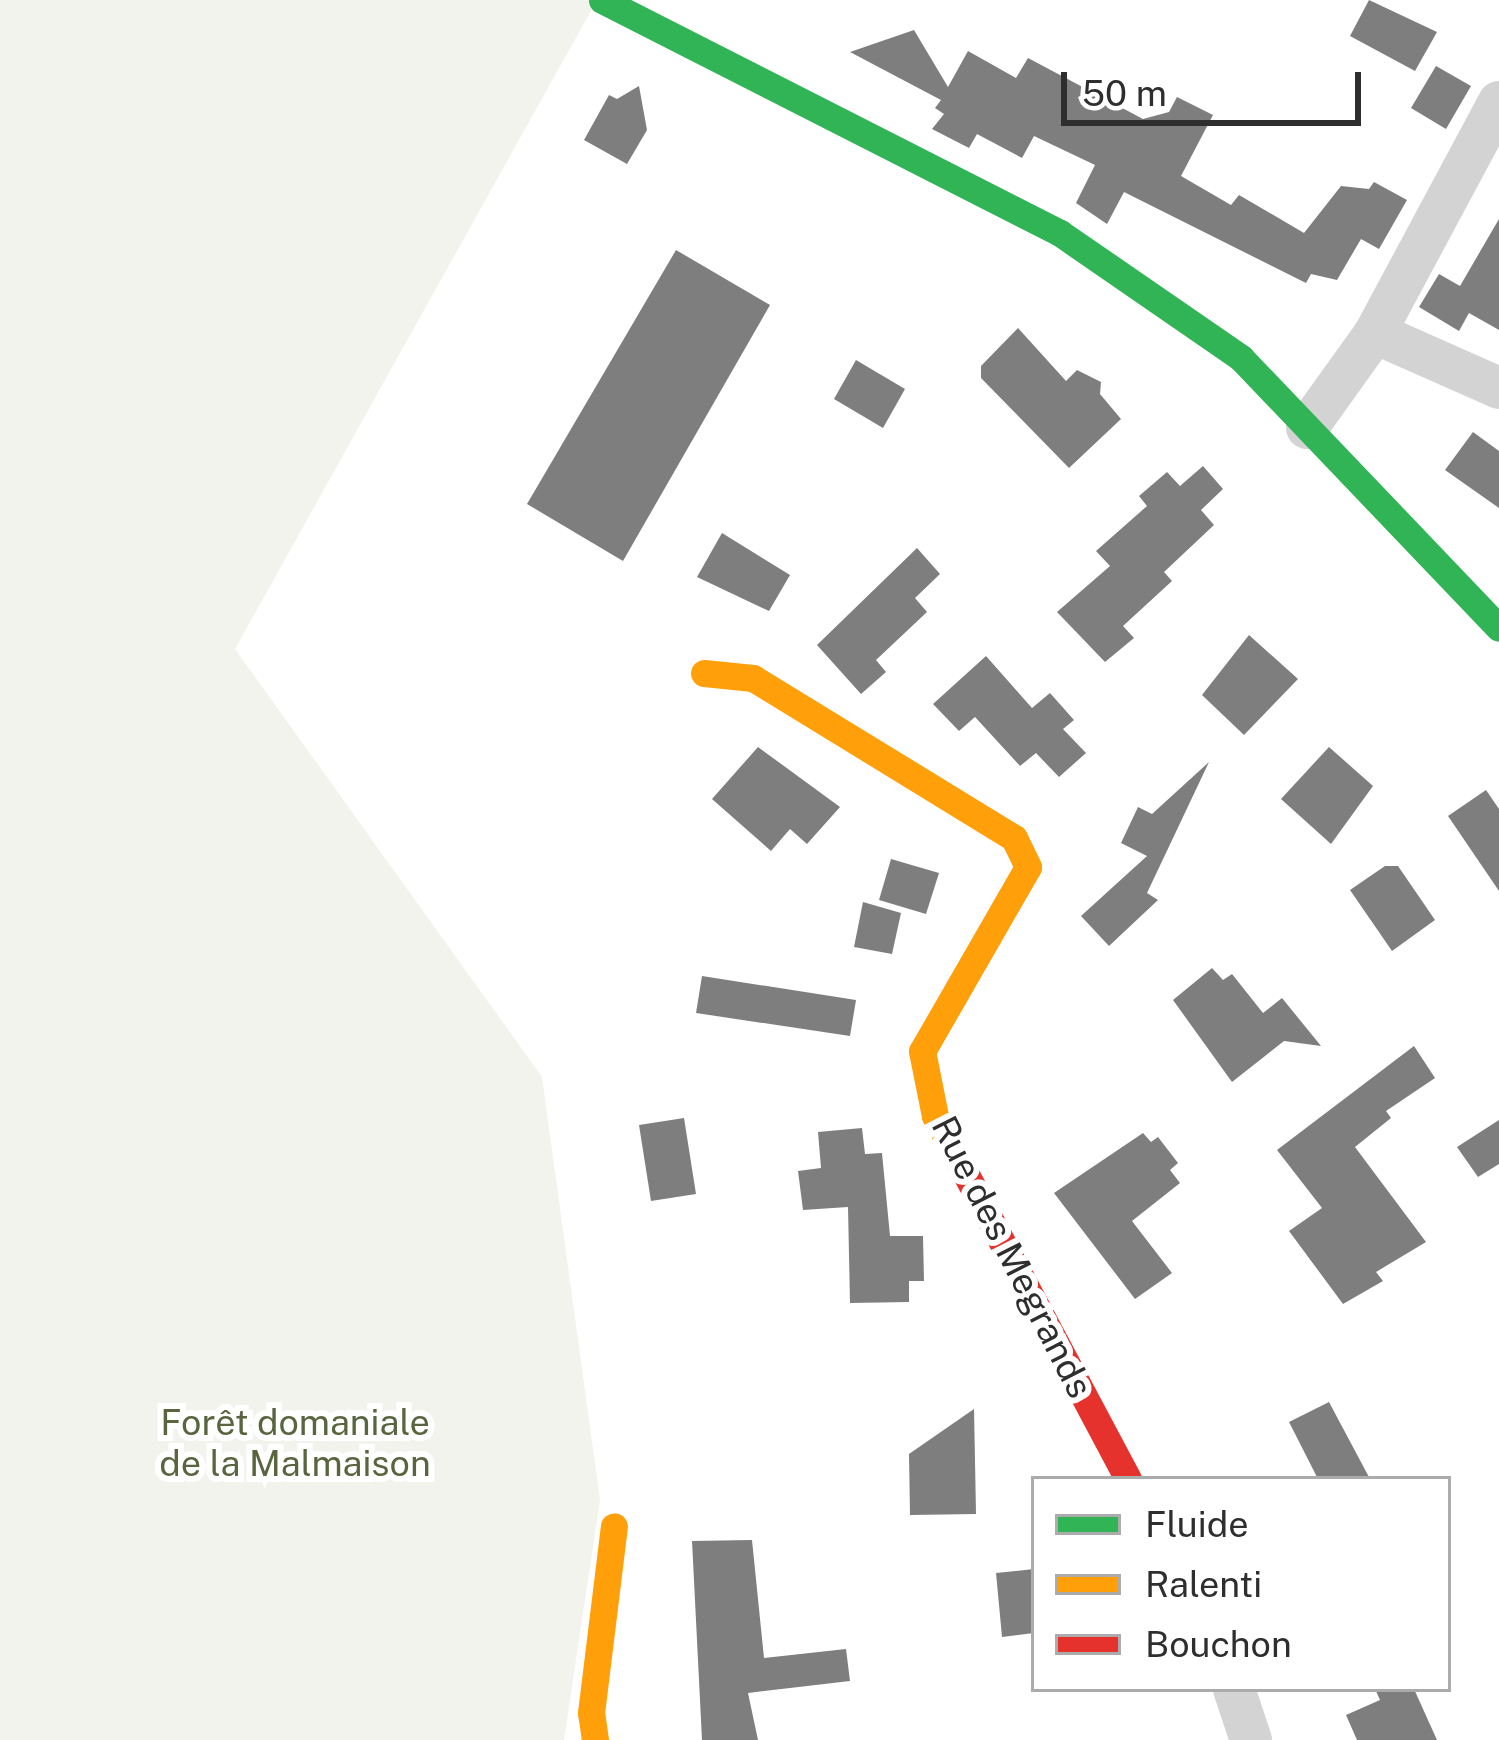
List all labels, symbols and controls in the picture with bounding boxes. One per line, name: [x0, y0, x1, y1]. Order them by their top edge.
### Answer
scale bar: [1067, 48, 1367, 122]
text: 50 m: [1082, 72, 1167, 114]
street label: Rue des Megrands: [922, 1109, 1102, 1405]
park label: Forêt domaniale de la Malmaison: [159, 1400, 431, 1485]
legend: [1031, 1476, 1451, 1692]
text: Fluide: [1145, 1503, 1249, 1545]
text: Ralenti: [1145, 1563, 1262, 1605]
text: Bouchon: [1145, 1623, 1292, 1665]

